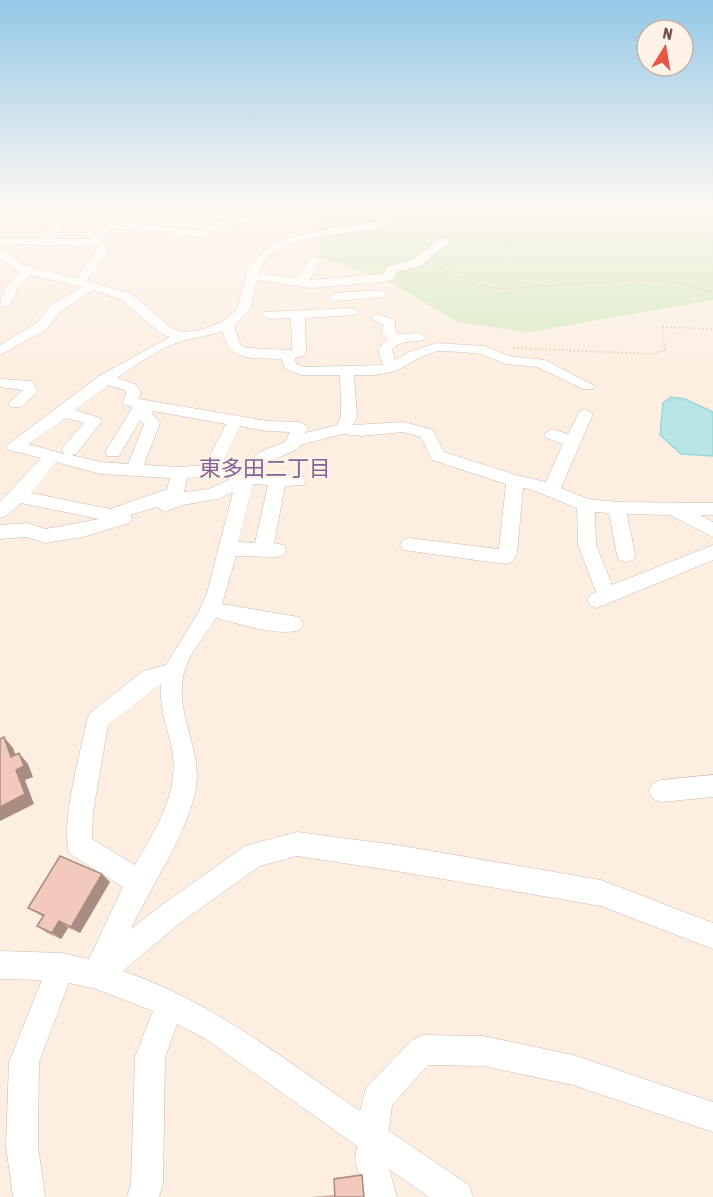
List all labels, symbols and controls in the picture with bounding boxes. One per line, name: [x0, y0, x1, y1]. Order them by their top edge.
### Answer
north arrow: [635, 18, 695, 78]
text: N: [662, 24, 674, 43]
district label: 東多田二丁目: [199, 455, 331, 481]

